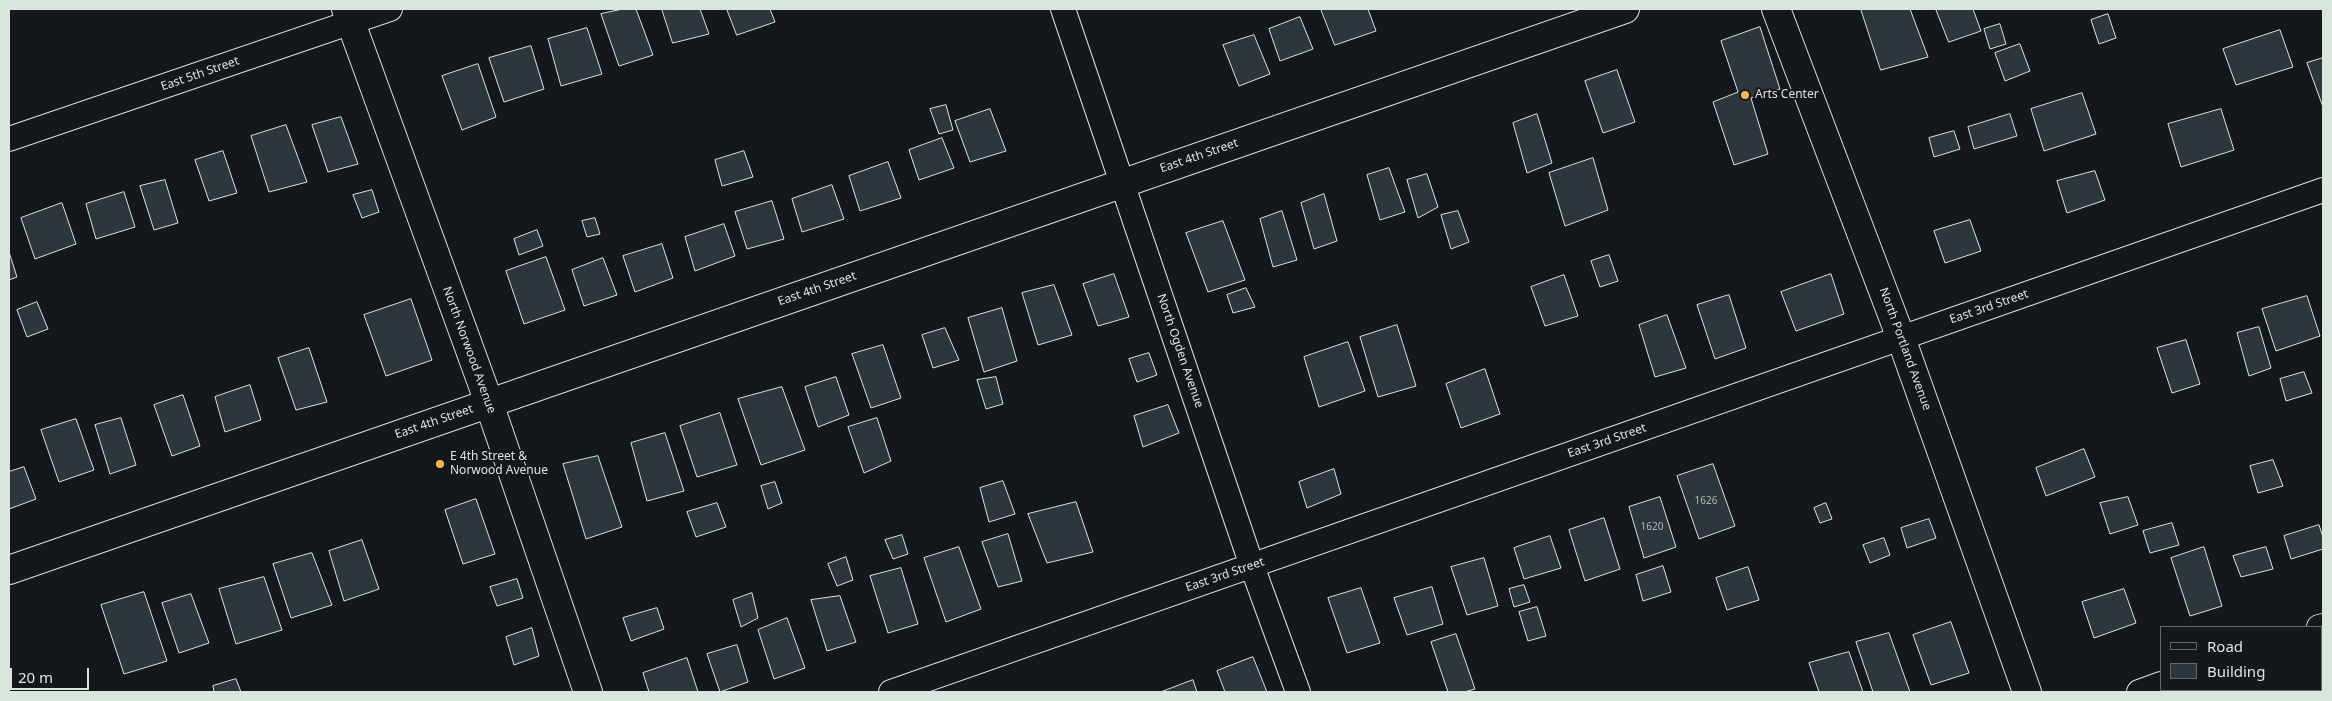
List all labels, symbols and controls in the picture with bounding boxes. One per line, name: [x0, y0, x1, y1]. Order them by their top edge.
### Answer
street label: East 5th Street: [159, 54, 241, 94]
place label: Arts Center: [1755, 88, 1819, 102]
marker: Arts Center: [1739, 89, 1751, 101]
street label: East 4th Street: [1158, 136, 1240, 176]
street label: East 4th Street: [776, 269, 858, 309]
street label: North Norwood Avenue: [439, 285, 499, 415]
street label: North Portland Avenue: [1876, 286, 1934, 412]
street label: East 3rd Street: [1948, 287, 2030, 327]
street label: North Ogden Avenue: [1154, 292, 1206, 410]
street label: East 4th Street: [393, 402, 475, 442]
street label: East 3rd Street: [1566, 421, 1648, 461]
place label: E 4th Street & Norwood Avenue: [450, 450, 548, 478]
marker: E 4th Street & Norwood Avenue: [434, 458, 446, 470]
house number: 1626: [1695, 495, 1717, 507]
house number: 1620: [1641, 521, 1663, 533]
street label: East 3rd Street: [1184, 555, 1266, 595]
legend: [2160, 626, 2322, 691]
text: Road: [2207, 636, 2243, 656]
scale bar: [12, 658, 91, 690]
text: Building: [2207, 661, 2265, 681]
text: 20 m: [18, 667, 53, 687]

